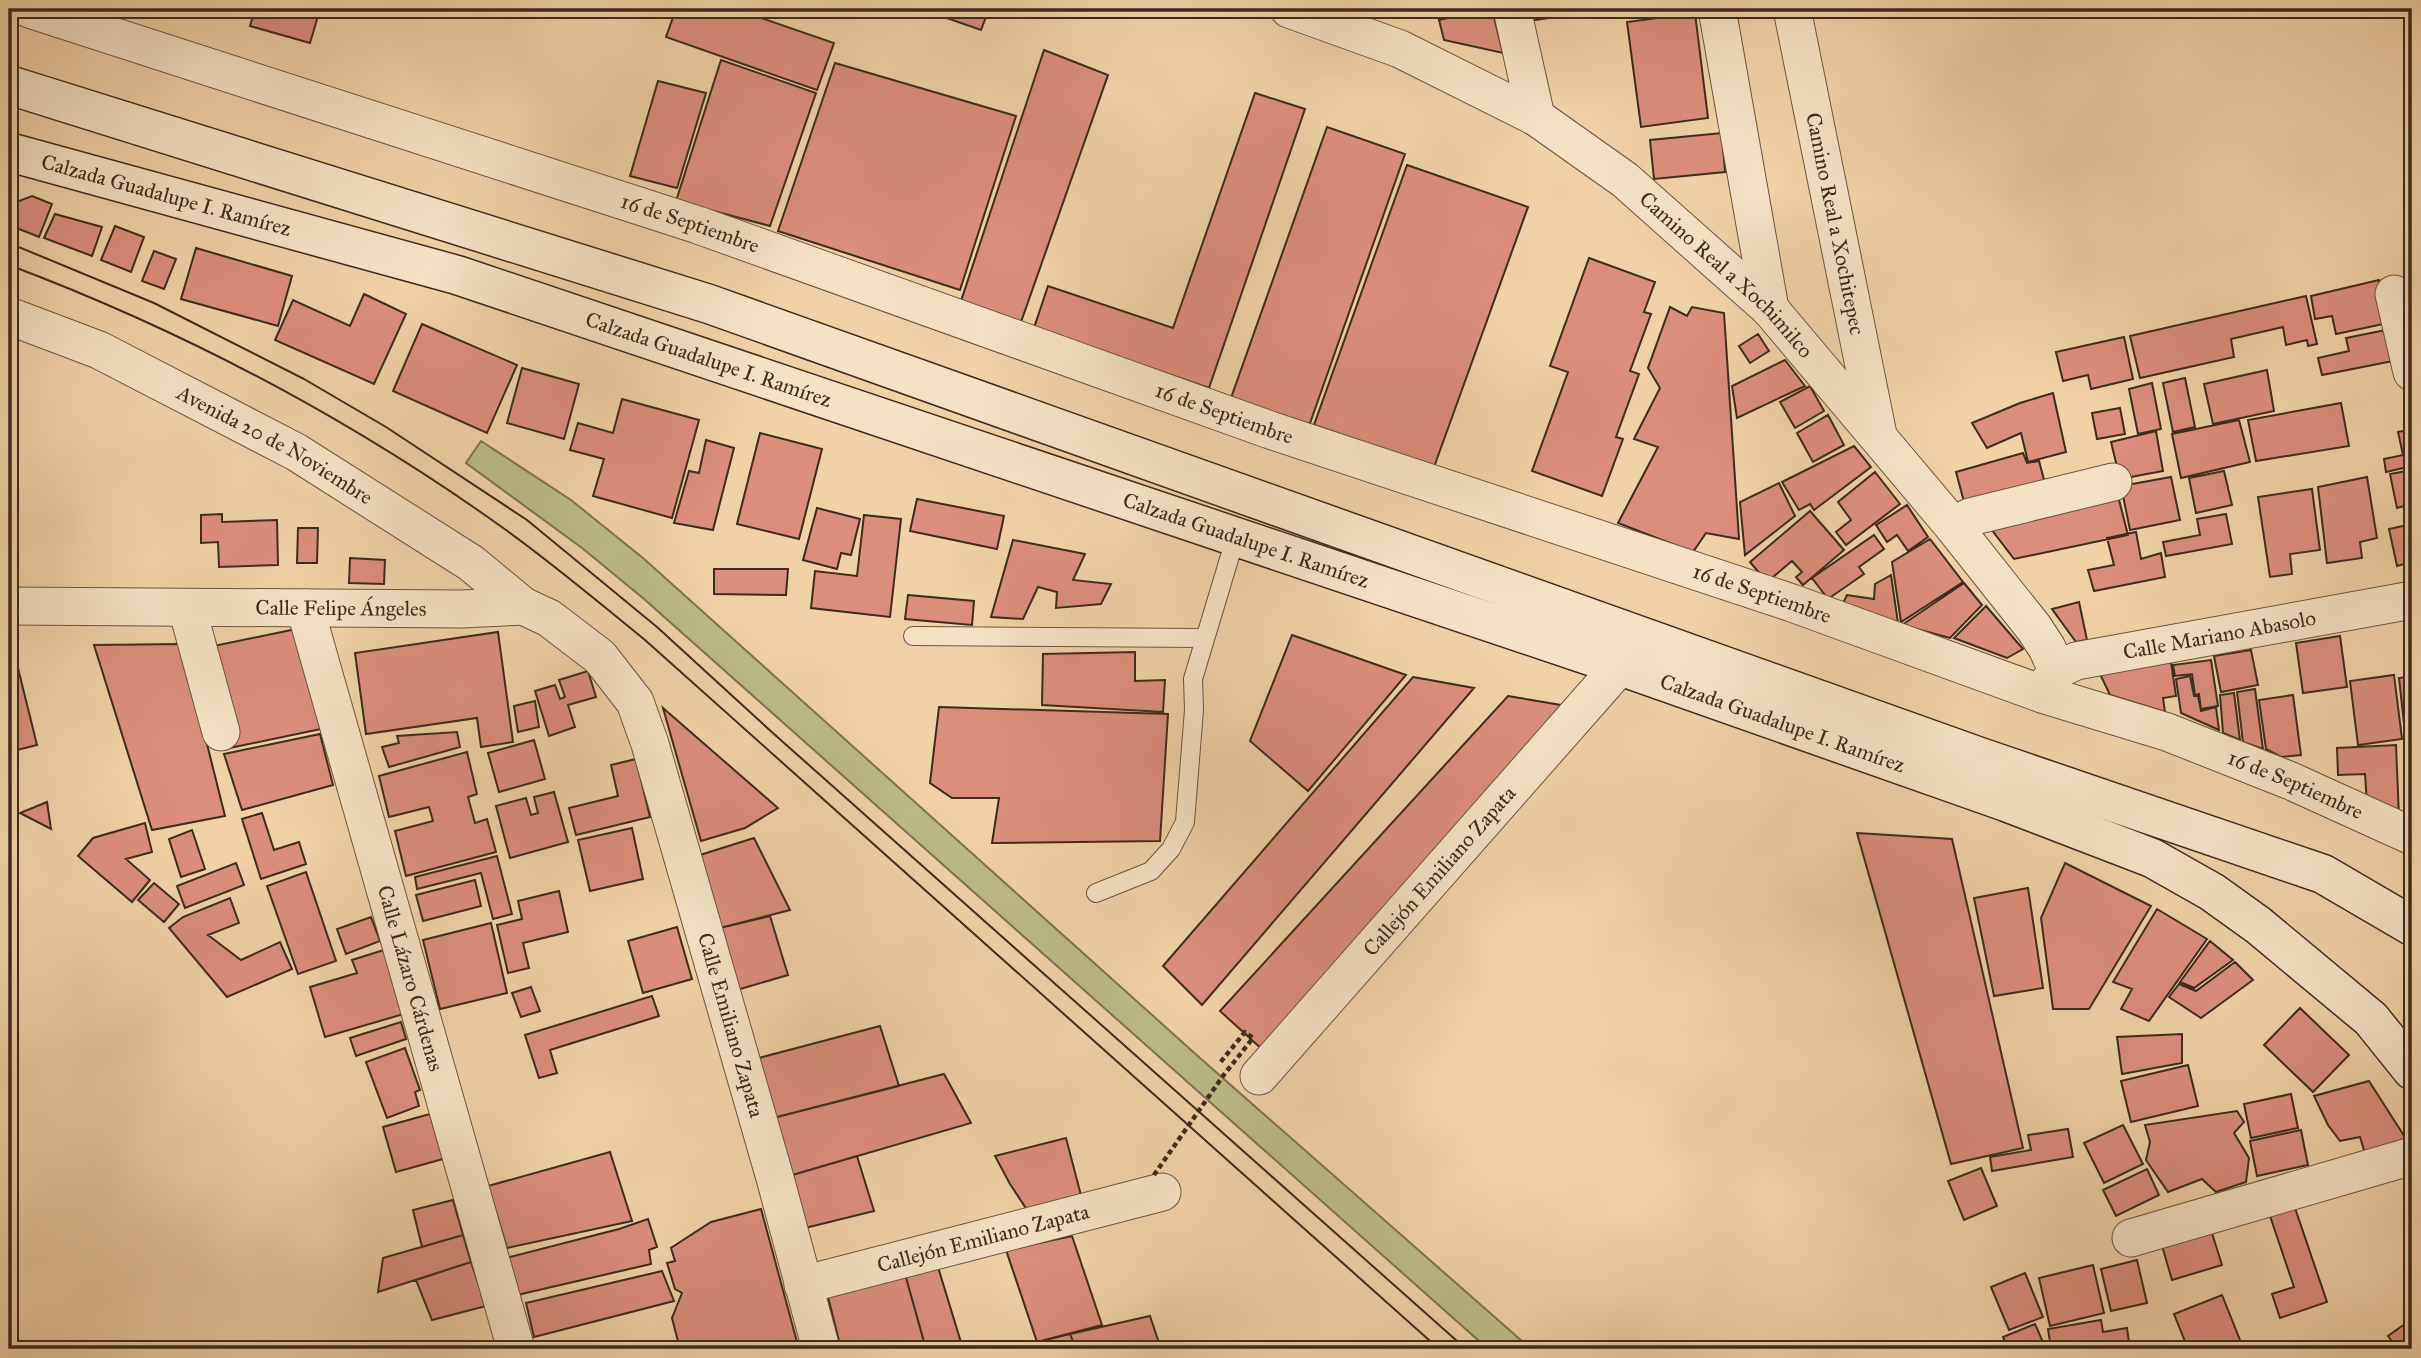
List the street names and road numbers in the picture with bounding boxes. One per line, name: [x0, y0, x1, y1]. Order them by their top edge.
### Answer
street label: Camino Real a Xochitepec: [1800, 110, 1870, 337]
street label: Calzada Guadalupe I. Ramírez: [38, 148, 294, 242]
street label: Camino Real a Xochimilco: [1634, 186, 1819, 364]
street label: 16 de Septiembre: [617, 188, 763, 259]
street label: Calzada Guadalupe I. Ramírez: [582, 306, 835, 413]
street label: 16 de Septiembre: [1152, 377, 1297, 450]
street label: Avenida 20 de Noviembre: [172, 379, 378, 510]
street label: Calzada Guadalupe I. Ramírez: [1120, 487, 1373, 594]
street label: 16 de Septiembre: [1689, 558, 1835, 629]
street label: Calle Felipe Ángeles: [255, 595, 427, 622]
street label: Calle Mariano Abasolo: [2121, 605, 2318, 665]
street label: Calzada Guadalupe I. Ramírez: [1657, 668, 1909, 779]
street label: 16 de Septiembre: [2224, 744, 2367, 825]
street label: Callejón Emiliano Zapata: [1358, 781, 1521, 962]
street label: Calle Lázaro Cárdenas: [372, 882, 449, 1074]
street label: Calle Emiliano Zapata: [692, 930, 770, 1121]
street label: Callejón Emiliano Zapata: [874, 1198, 1092, 1278]

